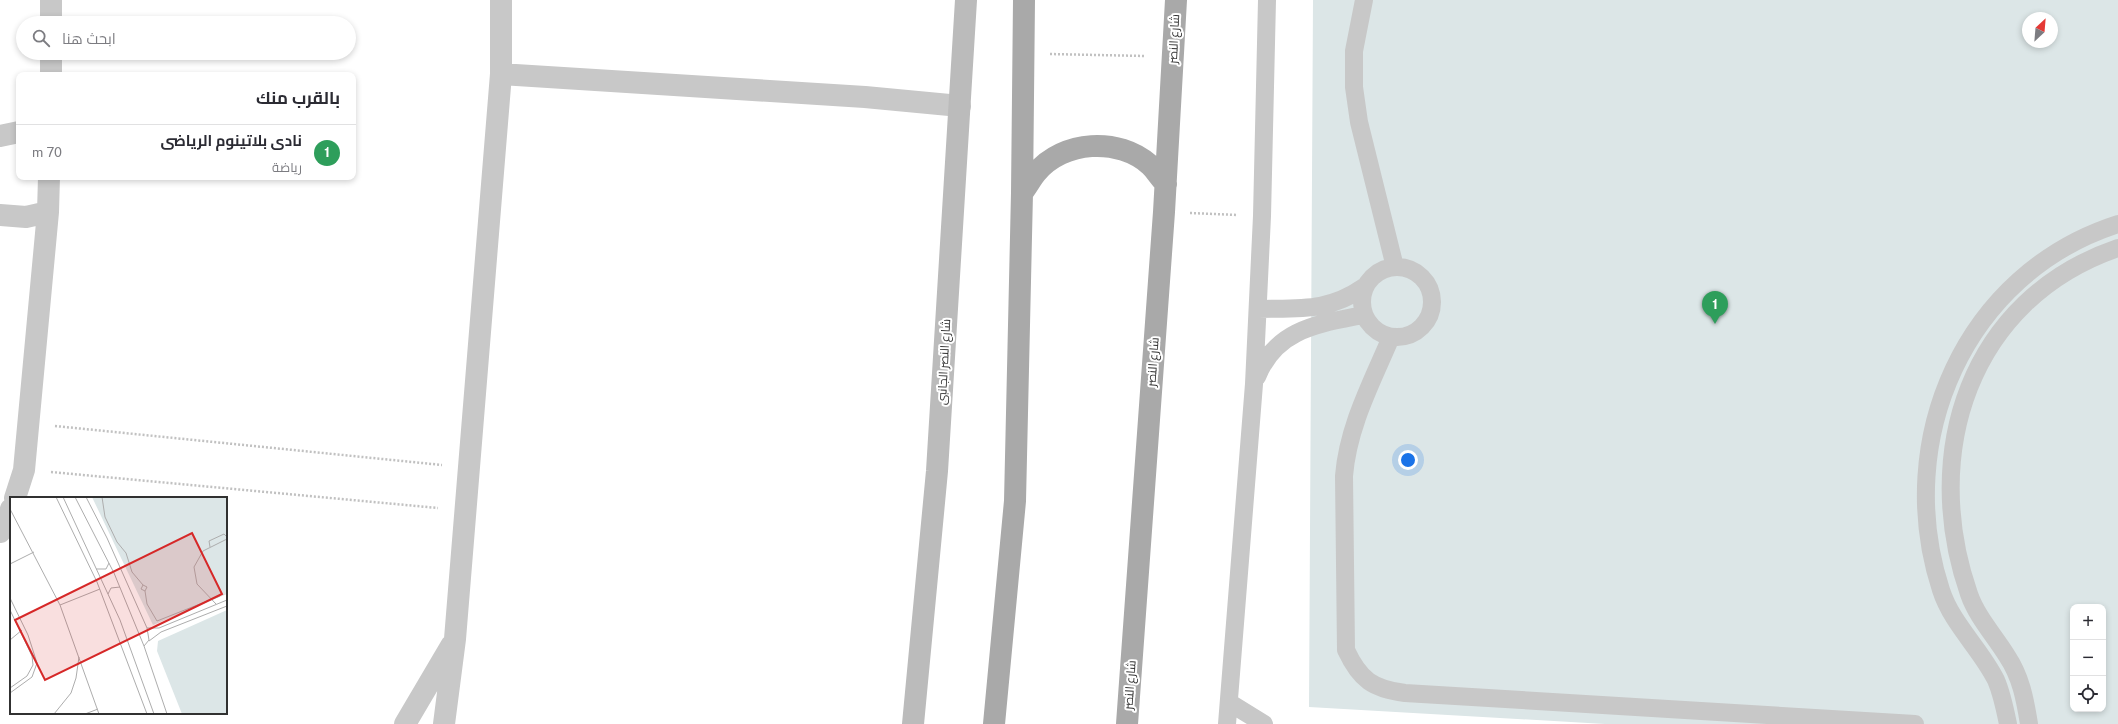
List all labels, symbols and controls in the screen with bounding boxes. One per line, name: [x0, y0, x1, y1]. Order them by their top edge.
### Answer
north arrow: [2022, 12, 2058, 48]
street label: شارع النصر: [1166, 14, 1183, 65]
search box: [16, 16, 356, 60]
icon: search: [30, 27, 52, 49]
text: ابحث هنا: [62, 30, 116, 47]
text: بالقرب منك: [256, 88, 340, 108]
text: نادى بلاتينوم الرياضى: [161, 132, 302, 149]
text: 70 m: [32, 145, 62, 160]
text: 1: [324, 145, 330, 160]
text: رياضة: [272, 160, 302, 175]
pin: 1: [1702, 291, 1728, 324]
street label: شارع النصر الجانبى: [935, 318, 954, 406]
street label: شارع النصر: [1144, 337, 1163, 388]
your location: [1398, 450, 1418, 470]
inset map: [10, 497, 227, 714]
map controls: [2070, 604, 2106, 712]
button: +: [2070, 604, 2106, 640]
button: −: [2070, 640, 2106, 676]
street label: شارع النصر: [1121, 660, 1140, 711]
button: locate: [2070, 676, 2106, 712]

